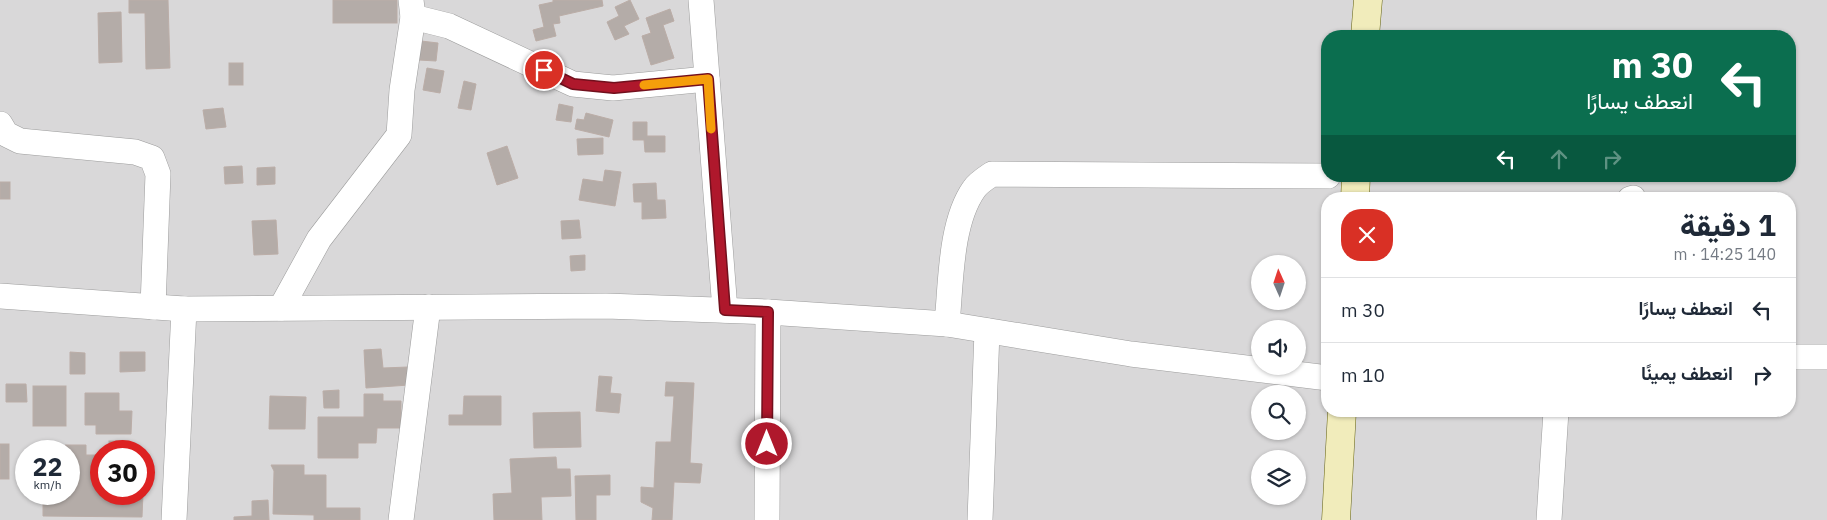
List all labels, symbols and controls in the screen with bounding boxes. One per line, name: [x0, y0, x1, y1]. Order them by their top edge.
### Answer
text: 30 m: [1611, 42, 1693, 88]
pin: [523, 49, 565, 91]
icon: left: [1711, 50, 1776, 115]
icon: arrive: [530, 56, 558, 84]
text: انعطف يسارًا: [1586, 86, 1693, 115]
icon: left: [1492, 145, 1520, 173]
icon: ahead: [1545, 145, 1573, 173]
icon: right: [1598, 145, 1626, 173]
text: 1 دقيقة: [1680, 205, 1776, 244]
button: close: [1341, 209, 1393, 261]
text: 140 m · 14:25: [1674, 244, 1776, 264]
north arrow: [1251, 255, 1306, 310]
map controls: [1251, 255, 1306, 505]
text: انعطف يسارًا: [1639, 296, 1733, 320]
icon: left: [1748, 296, 1776, 324]
text: 30 m: [1341, 298, 1385, 322]
button: sound: [1251, 320, 1306, 375]
text: انعطف يمينًا: [1641, 361, 1733, 385]
icon: right: [1748, 361, 1776, 389]
text: 10 m: [1341, 363, 1385, 387]
button: search: [1251, 385, 1306, 440]
position arrow: [740, 417, 792, 469]
speed limit sign: 30: [90, 440, 155, 505]
text: 22: [32, 450, 63, 483]
button: layers: [1251, 450, 1306, 505]
text: km/h: [33, 477, 62, 492]

